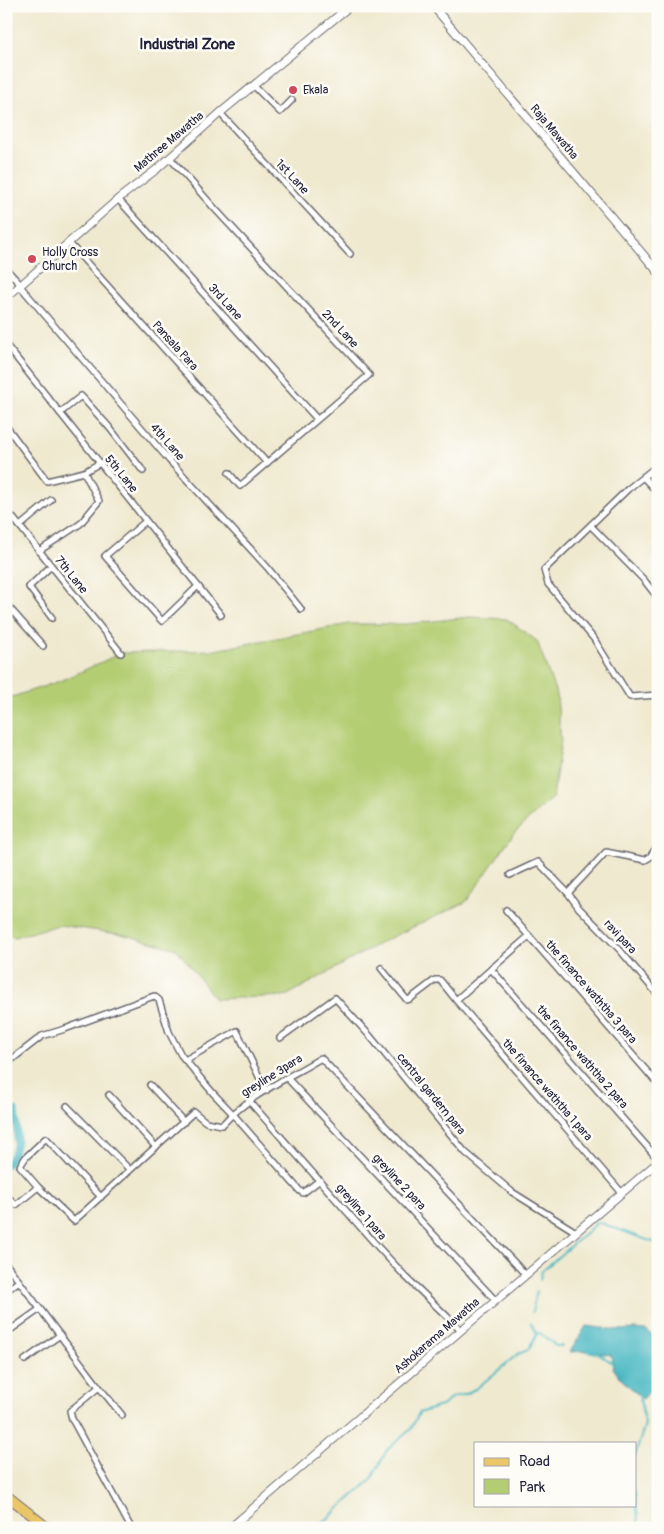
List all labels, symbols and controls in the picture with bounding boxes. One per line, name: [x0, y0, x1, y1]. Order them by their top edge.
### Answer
district label: Industrial Zone: [139, 35, 235, 54]
place label: Ekala: [303, 83, 329, 98]
marker: Ekala: [287, 84, 299, 96]
street label: Raja Mawatha: [527, 101, 582, 163]
street label: Mathree Mawatha: [131, 108, 207, 176]
street label: 1st Lane: [272, 156, 312, 198]
place label: Holly Cross Church: [42, 245, 99, 274]
marker: Holly Cross Church: [26, 253, 38, 265]
street label: 3rd Lane: [205, 281, 245, 323]
street label: 2nd Lane: [319, 307, 361, 351]
street label: Pansala Para: [149, 318, 201, 374]
street label: 4th Lane: [147, 420, 187, 464]
street label: 5th Lane: [101, 452, 141, 496]
street label: 7th Lane: [51, 553, 91, 597]
street label: ravi para: [600, 917, 640, 957]
street label: the finance waththa 3 para: [541, 936, 640, 1047]
street label: the finance waththa 2 para: [532, 1001, 631, 1112]
street label: the finance waththa 1 para: [498, 1035, 596, 1144]
street label: central gardern para: [393, 1050, 469, 1138]
street label: greyline 3para: [239, 1051, 306, 1101]
street label: greyline 2 para: [369, 1151, 429, 1214]
street label: greyline 1 para: [332, 1181, 390, 1244]
street label: Ashokarama Mawatha: [391, 1295, 483, 1377]
legend: [474, 1442, 636, 1506]
text: Road: [519, 1452, 550, 1471]
text: Park: [519, 1478, 546, 1497]

